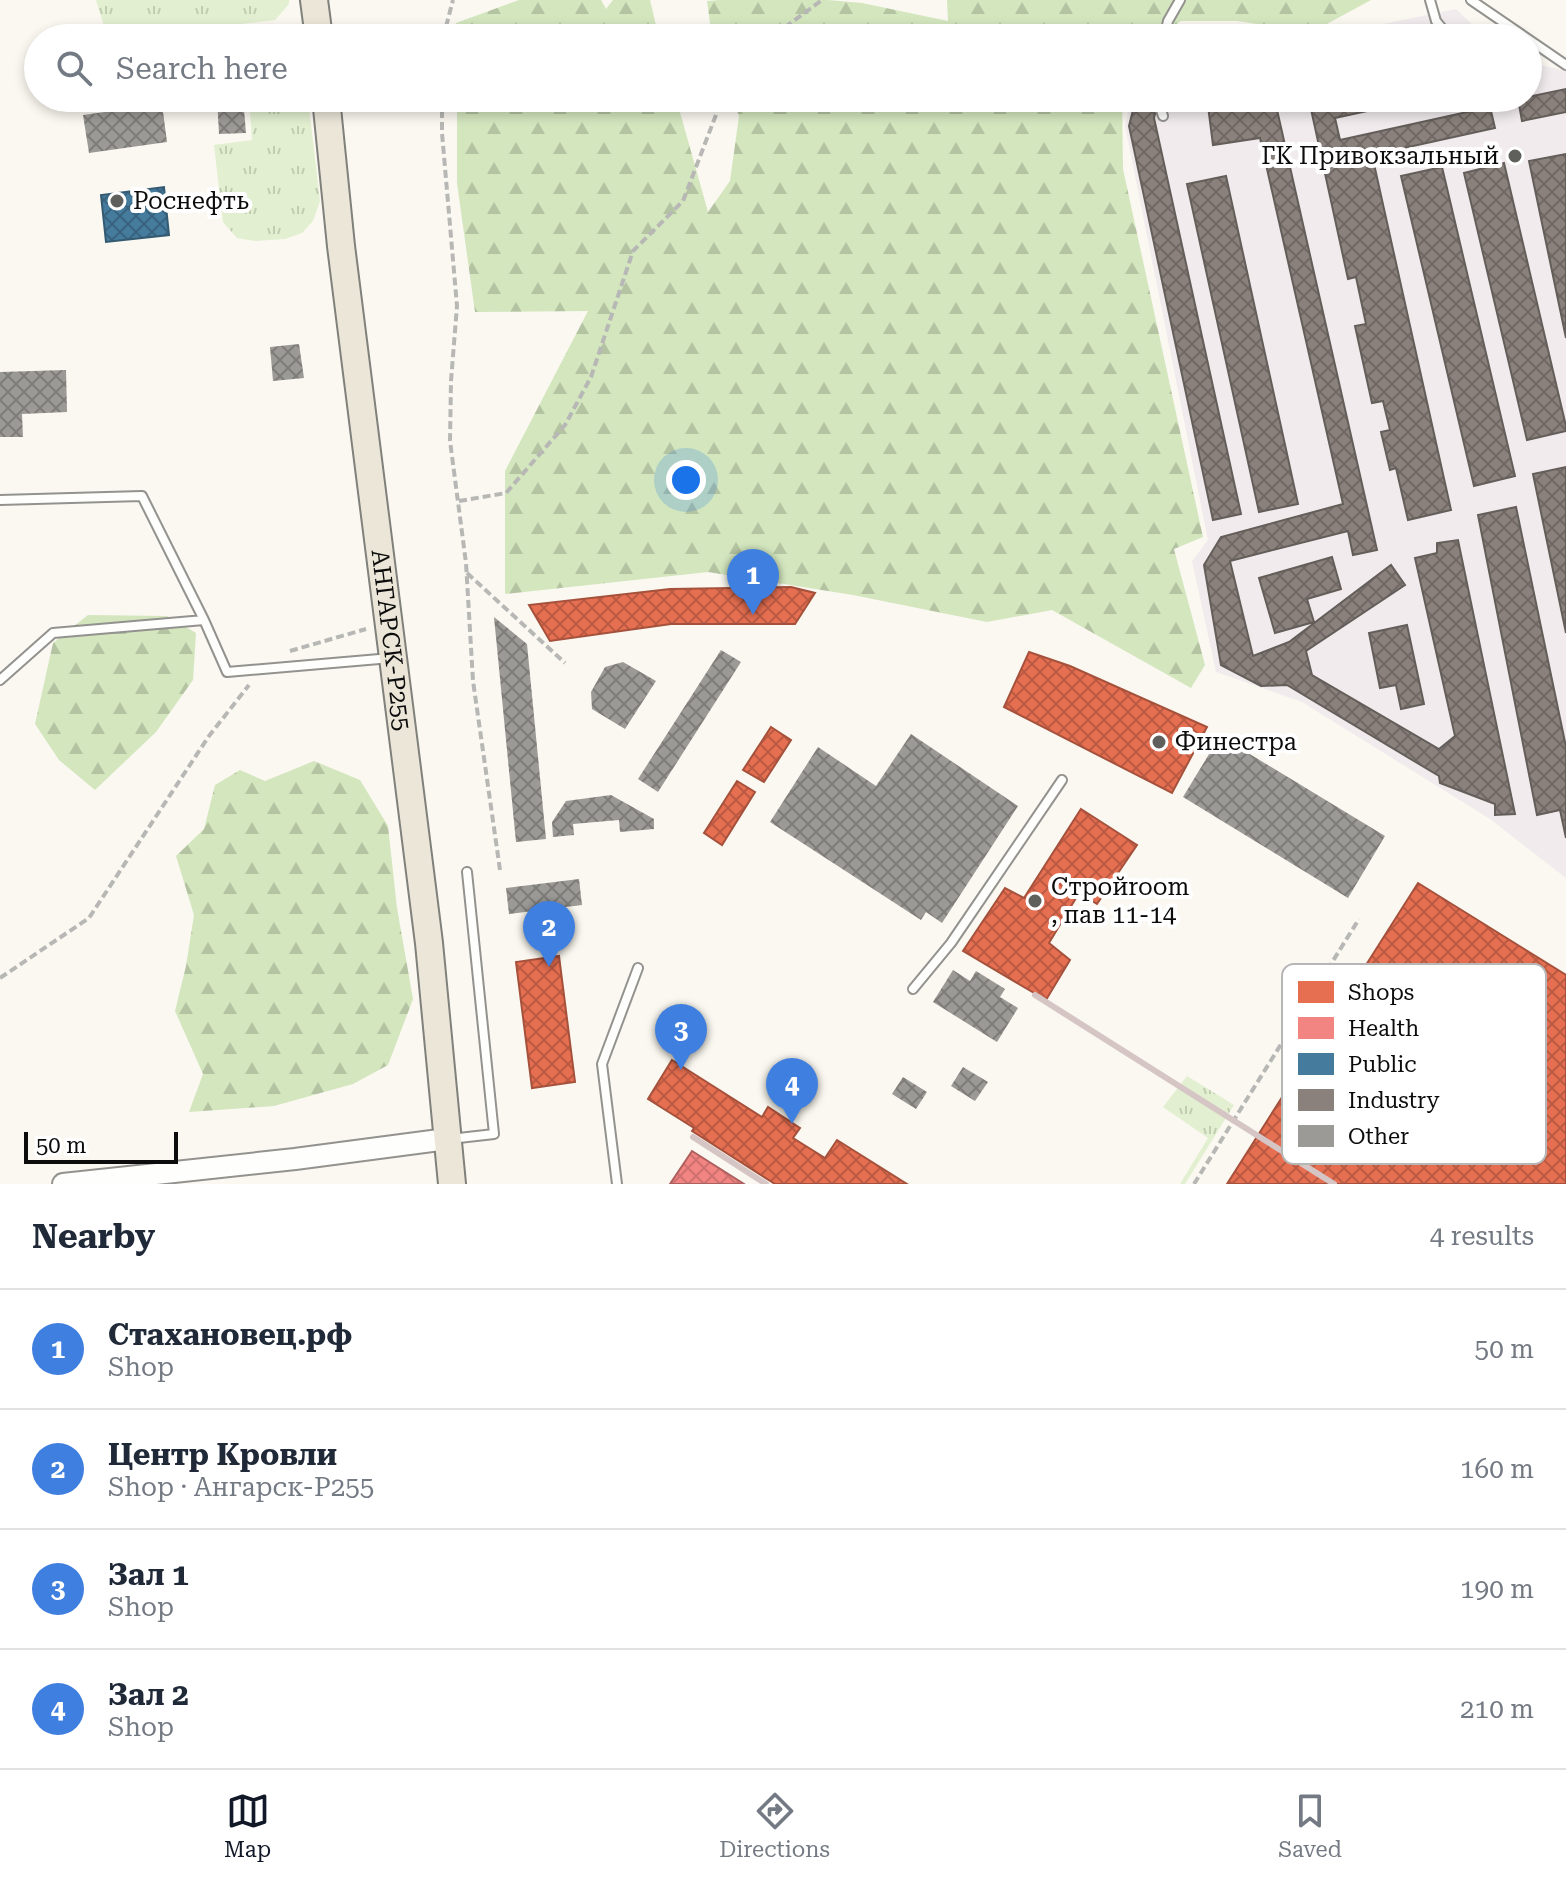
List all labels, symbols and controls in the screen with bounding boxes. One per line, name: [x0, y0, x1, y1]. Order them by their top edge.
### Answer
search box: [24, 24, 1542, 112]
icon: search: [52, 46, 96, 90]
text: Search here: [116, 51, 288, 86]
place label: ГК Привокзальный: [1261, 142, 1499, 170]
marker: ГК Привокзальный: [1506, 147, 1524, 165]
place label: Роснефть: [133, 187, 249, 215]
marker: Роснефть: [108, 192, 126, 210]
your location: [666, 460, 706, 500]
street label: АНГАРСК-Р255: [365, 548, 416, 733]
pin: 1: [727, 549, 779, 615]
place label: Финестра: [1175, 728, 1297, 756]
marker: Финестра: [1150, 733, 1168, 751]
place label: Стройroom , пав 11-14: [1051, 873, 1189, 929]
marker: Стройroom , пав 11-14: [1026, 892, 1044, 910]
pin: 2: [523, 901, 575, 967]
legend: [1282, 964, 1546, 1164]
text: Shops: [1348, 980, 1414, 1005]
pin: 3: [655, 1004, 707, 1070]
text: Health: [1348, 1016, 1419, 1041]
text: Public: [1348, 1052, 1416, 1077]
pin: 4: [766, 1058, 818, 1124]
text: Industry: [1348, 1088, 1439, 1113]
text: Other: [1348, 1124, 1409, 1149]
scale bar: [24, 1128, 178, 1164]
text: 50 m: [36, 1133, 86, 1158]
text: Nearby: [32, 1216, 155, 1256]
text: 4 results: [1430, 1221, 1534, 1251]
text: Стахановец.рф: [108, 1317, 352, 1352]
text: 1: [51, 1334, 65, 1364]
text: 50 m: [1475, 1334, 1534, 1364]
text: Shop: [108, 1352, 174, 1382]
text: Центр Кровли: [108, 1437, 337, 1472]
text: 2: [51, 1454, 65, 1484]
text: 160 m: [1460, 1454, 1534, 1484]
text: Shop · Ангарск-Р255: [108, 1472, 374, 1502]
text: Зал 1: [108, 1557, 189, 1592]
text: 3: [51, 1574, 65, 1604]
text: 190 m: [1460, 1574, 1534, 1604]
text: Shop: [108, 1592, 174, 1622]
text: Зал 2: [108, 1677, 189, 1712]
text: 4: [51, 1694, 65, 1724]
text: 210 m: [1460, 1694, 1534, 1724]
text: Shop: [108, 1712, 174, 1742]
tab: Map: [224, 1789, 271, 1862]
tab: Directions: [719, 1789, 830, 1862]
tab: Saved: [1278, 1789, 1342, 1862]

